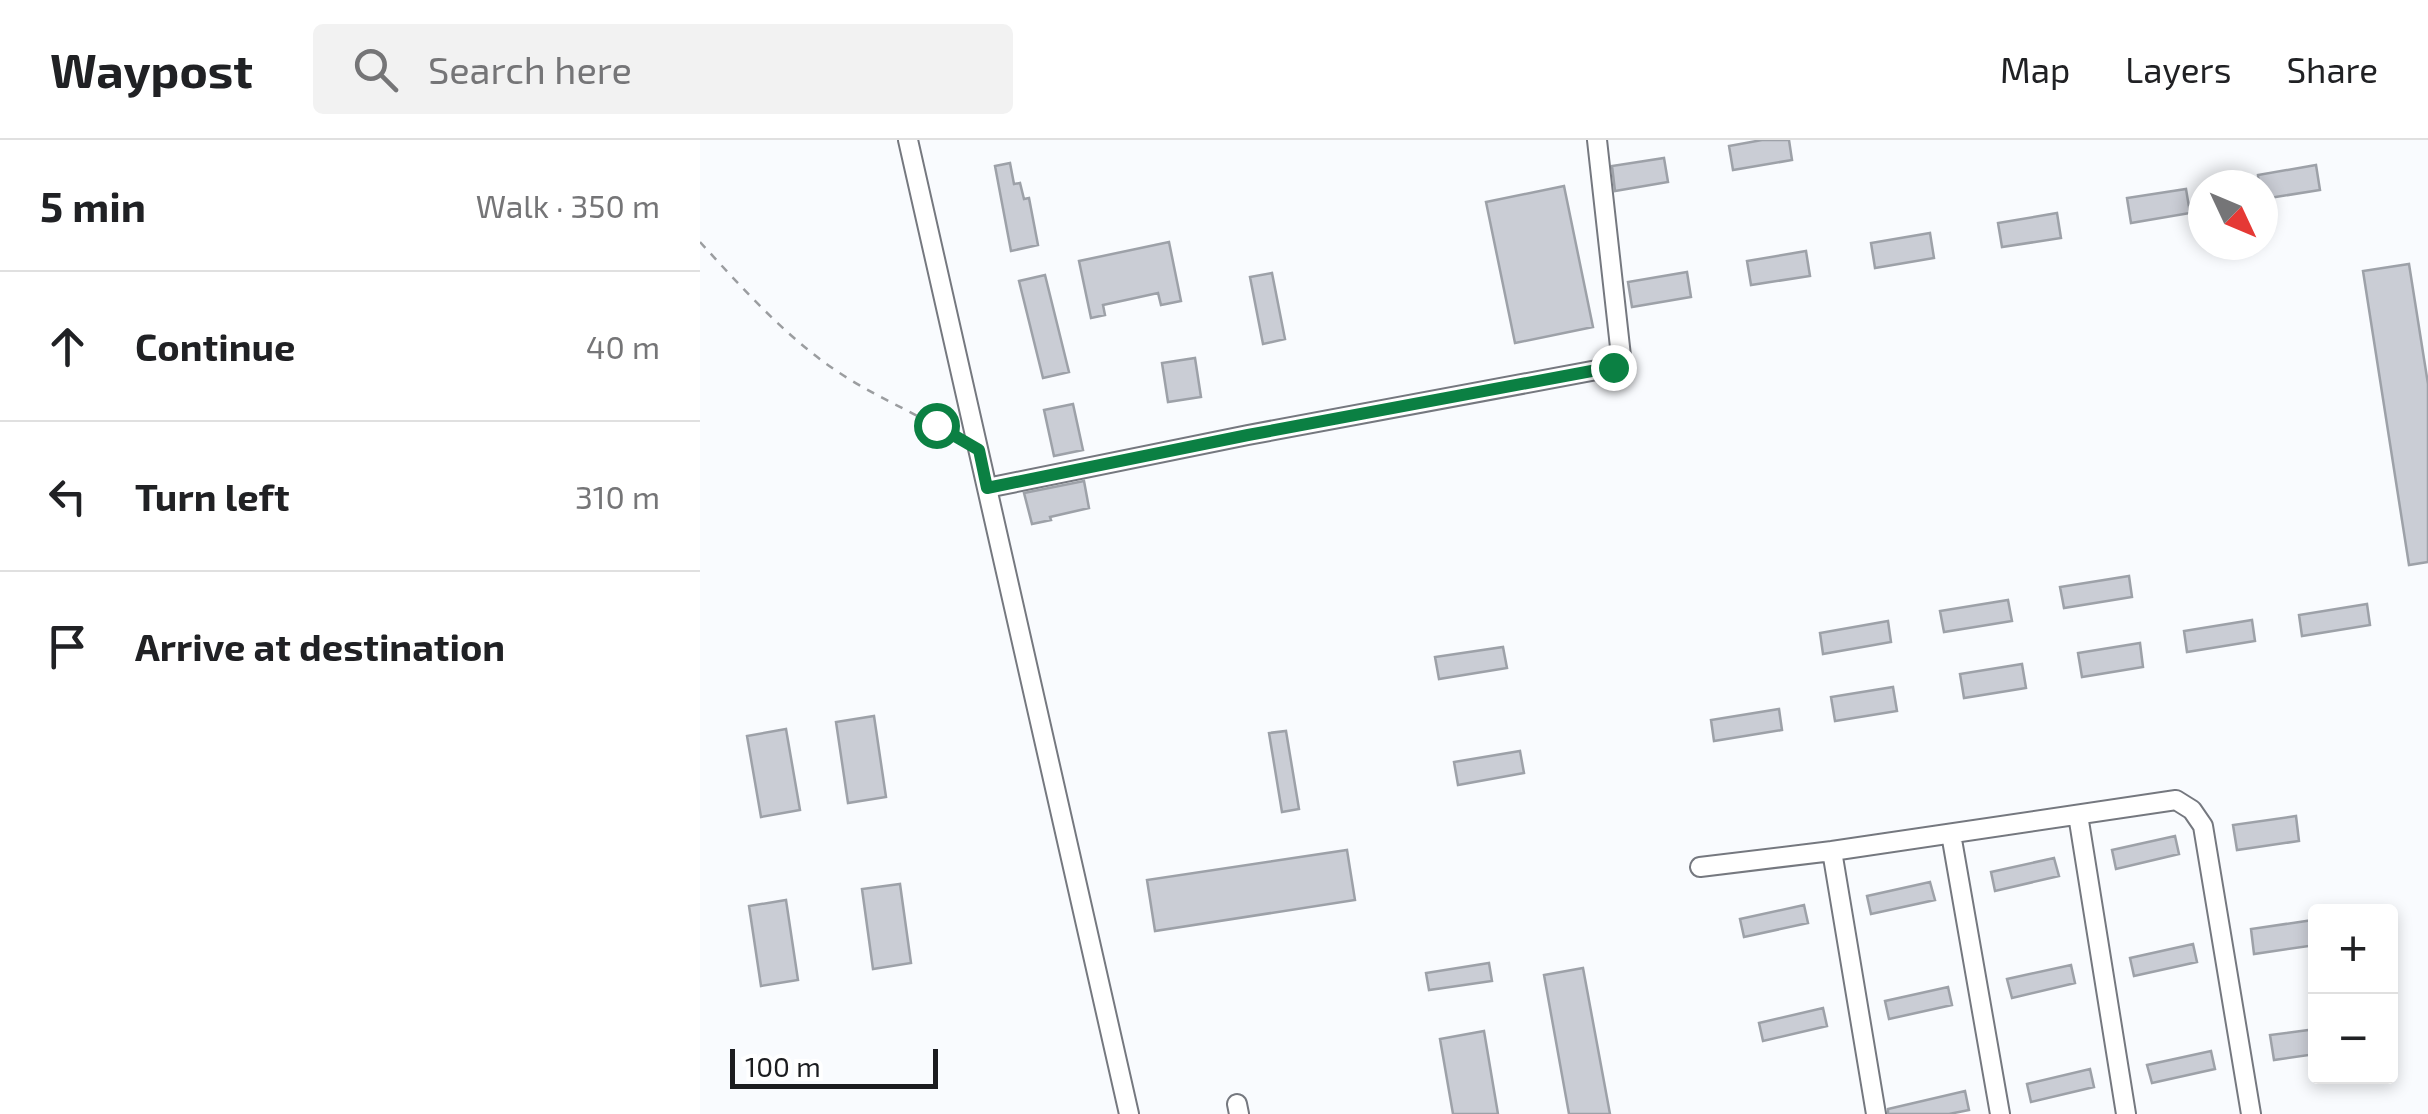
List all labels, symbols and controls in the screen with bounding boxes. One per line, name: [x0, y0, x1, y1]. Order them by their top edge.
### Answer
search box: [313, 24, 1013, 114]
text: Waypost: [50, 40, 253, 98]
icon: search: [348, 42, 403, 97]
text: Search here: [428, 46, 632, 92]
text: Map: [2000, 48, 2070, 90]
text: Layers: [2125, 48, 2231, 90]
text: Share: [2286, 48, 2378, 90]
north arrow: [2188, 170, 2278, 260]
text: 5 min: [40, 180, 146, 230]
text: Walk · 350 m: [476, 186, 660, 224]
icon: ahead: [40, 319, 95, 374]
text: Continue: [135, 323, 295, 369]
text: 40 m: [586, 327, 660, 365]
route end: [1591, 345, 1637, 391]
route start: [914, 403, 960, 449]
icon: left: [40, 469, 95, 524]
text: Turn left: [135, 473, 290, 519]
text: 310 m: [575, 477, 660, 515]
icon: arrive: [40, 619, 95, 674]
text: Arrive at destination: [135, 623, 505, 669]
map controls: [2308, 904, 2398, 1084]
button: +: [2308, 904, 2398, 994]
button: −: [2308, 994, 2398, 1084]
scale bar: [730, 1044, 938, 1088]
text: 100 m: [745, 1049, 821, 1083]

